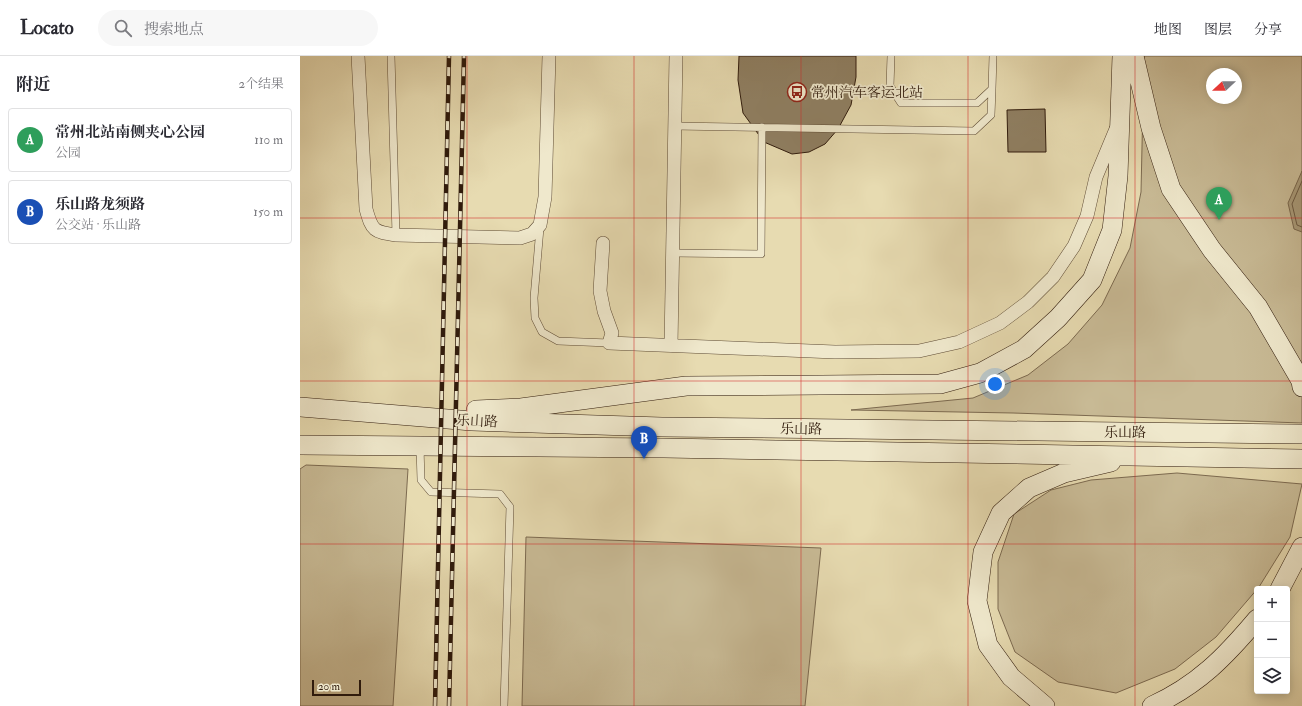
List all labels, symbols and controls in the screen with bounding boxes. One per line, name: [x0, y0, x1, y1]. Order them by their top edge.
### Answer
search box: [98, 10, 378, 46]
text: Locato: [20, 16, 74, 40]
icon: search: [112, 17, 134, 39]
text: 搜索地点: [144, 20, 204, 39]
text: 地图: [1154, 21, 1182, 38]
text: 图层: [1204, 21, 1232, 38]
text: 分享: [1254, 21, 1282, 38]
north arrow: [1206, 68, 1242, 104]
text: 附近: [16, 74, 50, 95]
text: 2个结果: [238, 76, 284, 92]
bus stop icon: 常州汽车客运北站: [786, 81, 808, 103]
place label: 常州汽车客运北站: [811, 84, 923, 101]
text: 常州北站南侧夹心公园: [55, 123, 205, 142]
text: A: [26, 132, 34, 148]
text: 110 m: [254, 132, 283, 148]
text: 公园: [55, 145, 81, 161]
pin: A: [1206, 187, 1232, 220]
text: 乐山路龙须路: [55, 195, 145, 214]
text: B: [26, 204, 34, 220]
text: 150 m: [253, 204, 283, 220]
text: 公交站 · 乐山路: [55, 217, 141, 233]
your location: [985, 374, 1005, 394]
street label: 乐山路: [456, 411, 498, 431]
street label: 乐山路: [780, 420, 822, 438]
street label: 乐山路: [1104, 424, 1146, 441]
pin: B: [631, 426, 657, 459]
map controls: [1254, 586, 1290, 694]
button: +: [1254, 586, 1290, 622]
button: −: [1254, 622, 1290, 658]
button: layers: [1254, 658, 1290, 694]
scale bar: [312, 678, 361, 697]
text: 20 m: [318, 680, 340, 693]

